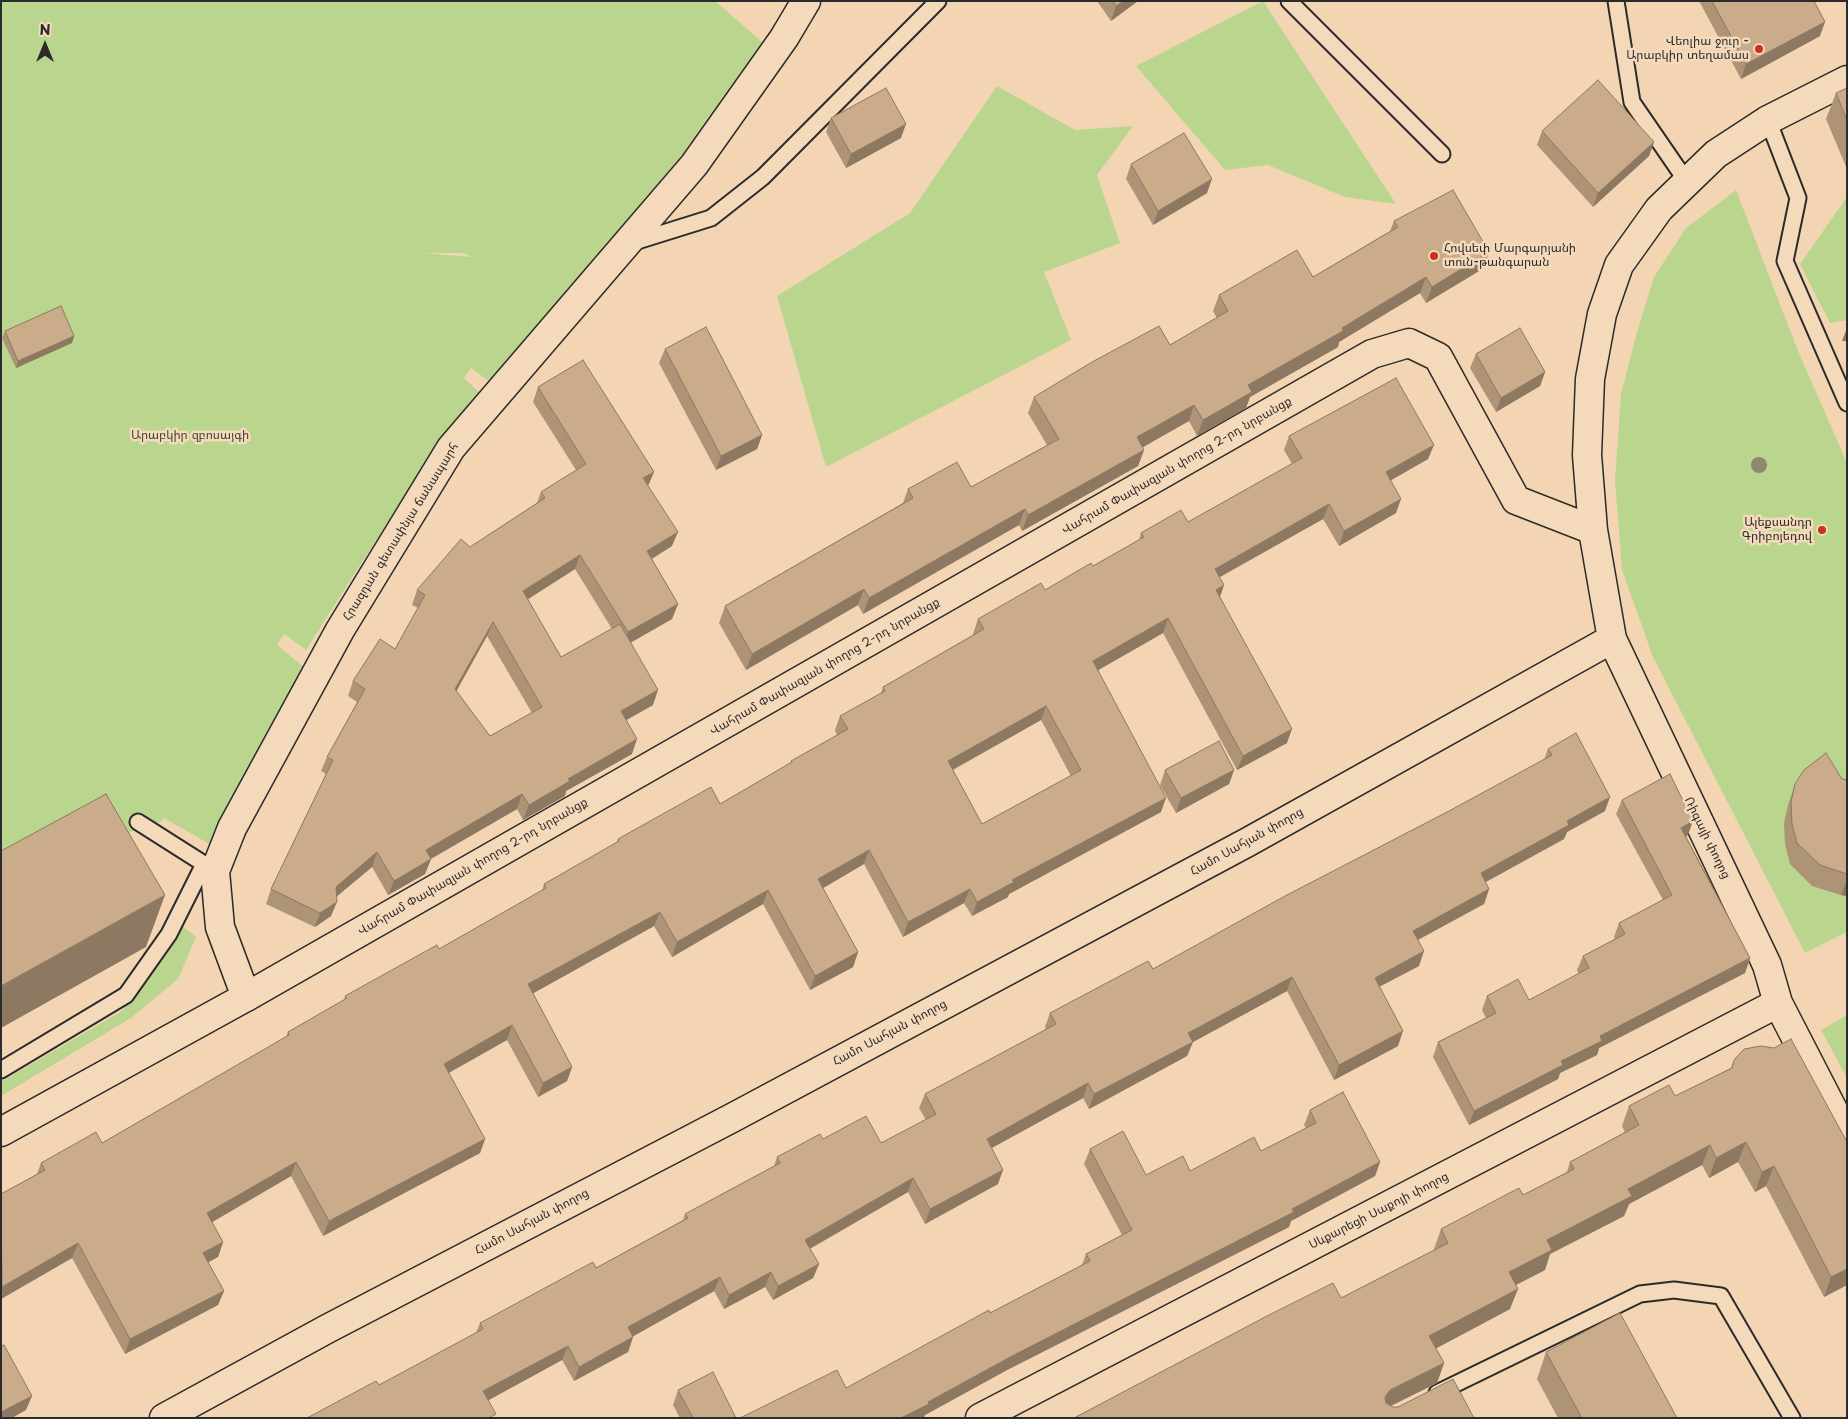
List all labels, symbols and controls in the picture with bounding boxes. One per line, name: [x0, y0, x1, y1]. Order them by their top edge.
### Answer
text: N: [39, 19, 51, 40]
north arrow: [20, 20, 70, 70]
place label: Վեոլիա ջուր - Արաբկիր տեղամաս: [1626, 35, 1749, 63]
marker: Վեոլիա ջուր - Արաբկիր տեղամաս: [1753, 43, 1765, 55]
place label: Հովսեփ Մարգարյանի տուն-թանգարան: [1444, 242, 1576, 270]
marker: Հովսեփ Մարգարյանի տուն-թանգարան: [1428, 250, 1440, 262]
street label: Վահրամ Փափազյան փողոց 2-րդ նրբանցք: [1060, 394, 1294, 538]
park label: Արաբկիր զբոսայգի: [131, 429, 249, 443]
street label: Հրազդան գետափնյա ճանապարհ: [340, 440, 462, 624]
place label: Ալեքսանդր Գրիբոյեդով: [1742, 516, 1812, 544]
marker: Ալեքսանդր Գրիբոյեդով: [1816, 524, 1828, 536]
street label: Վահրամ Փափազյան փողոց 2-րդ նրբանցք: [708, 595, 942, 739]
street label: Վահրամ Փափազյան փողոց 2-րդ նրբանցք: [356, 795, 590, 939]
street label: Ռիգայի փողոց: [1681, 795, 1733, 881]
street label: Համո Սահյան փողոց: [1188, 805, 1306, 879]
street label: Համո Սահյան փողոց: [831, 997, 949, 1069]
street label: Սևքարեցի Սաքոյի փողոց: [1307, 1169, 1451, 1253]
street label: Համո Սահյան փողոց: [473, 1186, 591, 1258]

